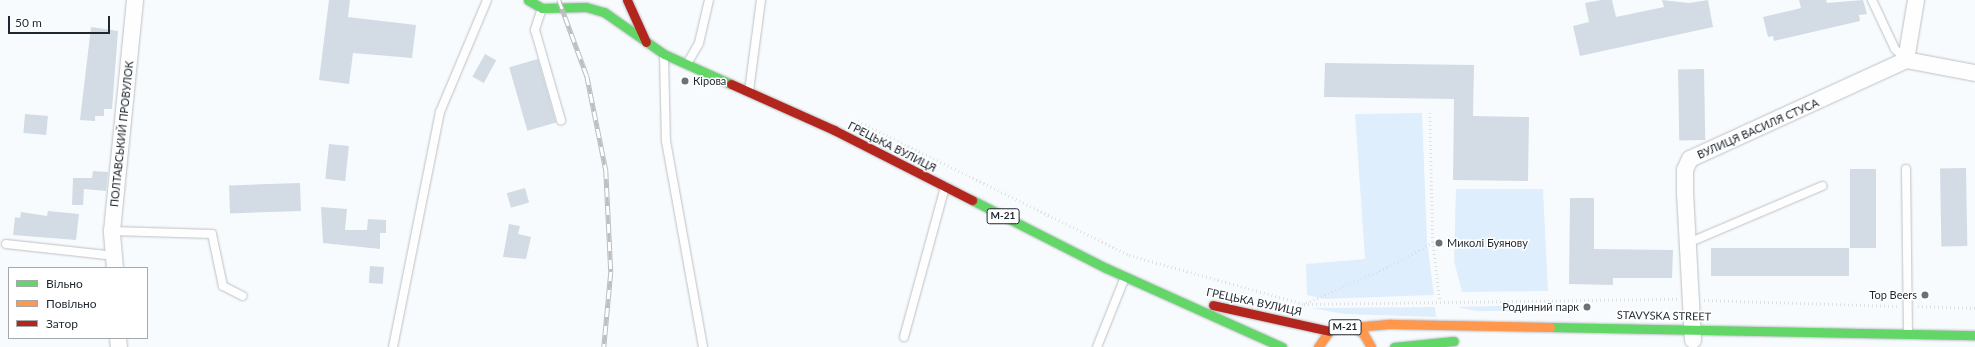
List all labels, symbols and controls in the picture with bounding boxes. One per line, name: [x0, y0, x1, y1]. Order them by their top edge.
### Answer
scale bar: [10, 8, 112, 34]
text: 50 m: [15, 15, 42, 30]
street label: ПОЛТАВСЬКИЙ ПРОВУЛОК: [108, 60, 136, 208]
place label: Кірова: [693, 74, 726, 88]
marker: Кірова: [680, 76, 690, 86]
street label: ВУЛИЦЯ ВАСИЛЯ СТУСА: [1695, 96, 1821, 162]
street label: ГРЕЦЬКА ВУЛИЦЯ: [846, 119, 938, 175]
road number: М-21: [986, 208, 1020, 224]
place label: Миколі Буянову: [1447, 236, 1528, 250]
marker: Миколі Буянову: [1434, 238, 1444, 248]
legend: [8, 267, 148, 339]
text: Вільно: [46, 276, 83, 291]
street label: ГРЕЦЬКА ВУЛИЦЯ: [1205, 285, 1303, 319]
place label: Top Beers: [1869, 288, 1917, 302]
marker: Top Beers: [1920, 290, 1930, 300]
text: Повільно: [46, 296, 97, 311]
place label: Родинний парк: [1502, 300, 1579, 314]
marker: Родинний парк: [1582, 302, 1592, 312]
street label: STAVYSKA STREET: [1617, 309, 1711, 323]
text: Затор: [46, 316, 78, 331]
road number: М-21: [1328, 319, 1362, 335]

